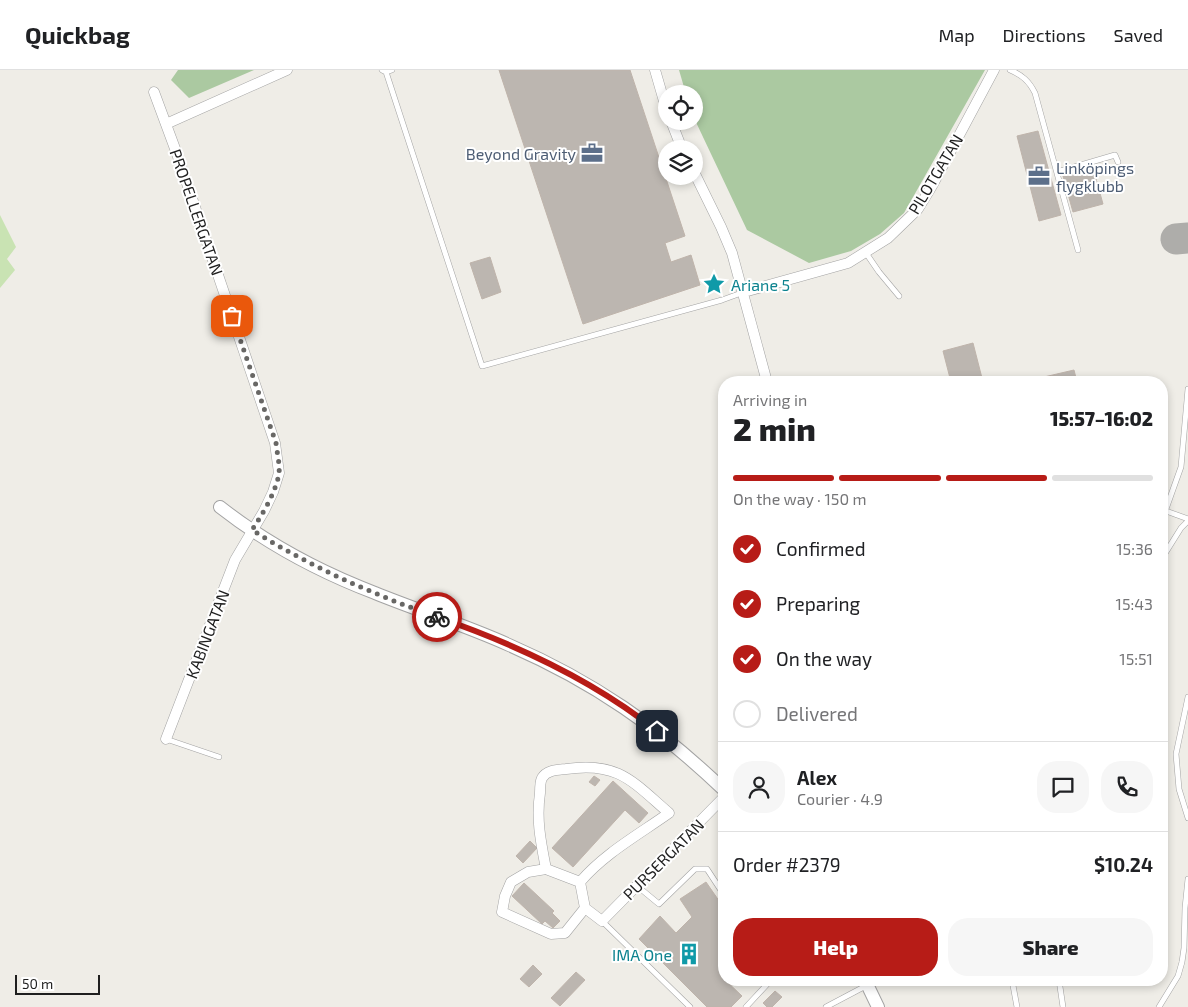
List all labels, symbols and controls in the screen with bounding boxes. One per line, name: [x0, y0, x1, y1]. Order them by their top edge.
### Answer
text: Quickbag: [25, 20, 130, 49]
text: Map: [938, 24, 975, 46]
text: Directions: [1003, 24, 1086, 46]
text: Saved: [1114, 24, 1163, 46]
map controls: [658, 85, 703, 185]
button: locate: [658, 85, 703, 130]
street label: PILOTGATAN: [904, 131, 966, 217]
office icon: Beyond Gravity: [579, 140, 605, 166]
button: layers: [658, 140, 703, 185]
place label: Beyond Gravity: [466, 144, 577, 163]
street label: PROPELLERGATAN: [166, 146, 228, 278]
place label: Linköpings flygklubb: [1056, 158, 1134, 195]
office icon: Linköpings flygklubb: [1026, 163, 1052, 189]
place icon: Ariane 5: [701, 271, 727, 297]
place label: Ariane 5: [731, 275, 790, 294]
pin: [211, 295, 253, 337]
icon: bag: [218, 302, 246, 330]
text: Arriving in: [733, 390, 807, 409]
text: 15:57–16:02: [1050, 407, 1153, 430]
text: 2 min: [733, 409, 816, 447]
text: On the way · 150 m: [733, 489, 867, 508]
icon: check: [733, 535, 761, 563]
text: Confirmed: [776, 537, 866, 560]
text: 15:36: [1116, 539, 1153, 558]
street label: KABINGATAN: [181, 587, 233, 681]
icon: check: [733, 590, 761, 618]
courier: [412, 592, 462, 642]
text: Preparing: [776, 592, 860, 615]
text: 15:43: [1116, 594, 1153, 613]
icon: bike: [423, 603, 451, 631]
icon: check: [733, 645, 761, 673]
text: On the way: [776, 647, 872, 670]
text: 15:51: [1119, 649, 1153, 668]
text: Delivered: [776, 702, 858, 725]
pin: [636, 710, 678, 752]
icon: home: [643, 717, 671, 745]
button: person: [733, 761, 785, 813]
button: chat: [1037, 761, 1089, 813]
button: phone: [1101, 761, 1153, 813]
text: Alex: [797, 766, 837, 789]
text: Courier · 4.9: [797, 789, 883, 808]
street label: PURSERGATAN: [619, 815, 707, 903]
text: Order #2379: [733, 853, 841, 876]
text: $10.24: [1094, 853, 1153, 876]
button: Help: [733, 918, 938, 976]
button: Share: [948, 918, 1153, 976]
building icon: IMA One: [676, 941, 702, 967]
place label: IMA One: [612, 945, 672, 964]
scale bar: [15, 972, 100, 995]
text: 50 m: [22, 975, 53, 992]

